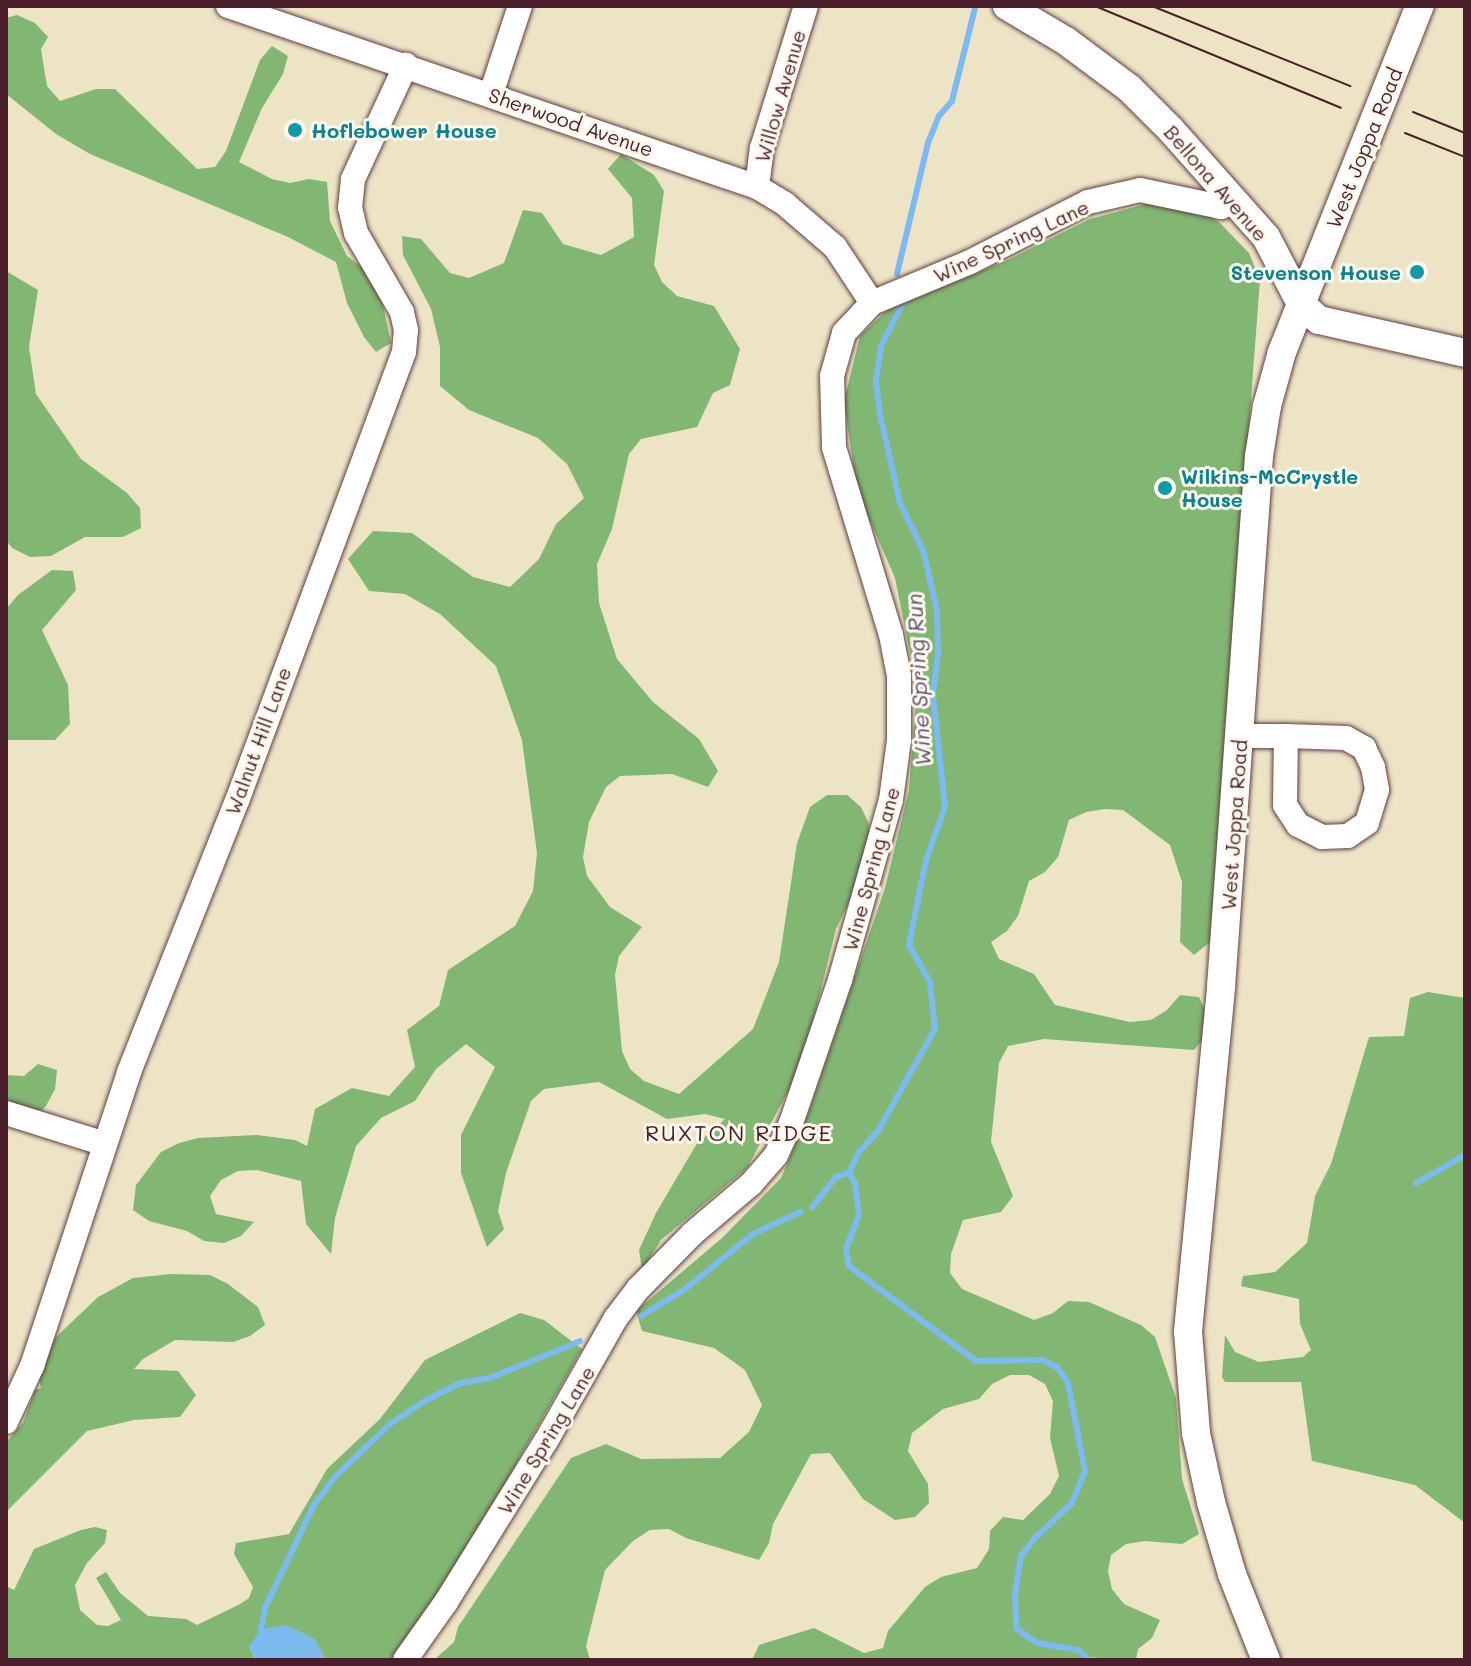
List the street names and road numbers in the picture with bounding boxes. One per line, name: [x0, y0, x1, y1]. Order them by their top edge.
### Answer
street label: Willow Avenue: [750, 27, 810, 165]
street label: West Joppa Road: [1321, 64, 1407, 232]
street label: Sherwood Avenue: [486, 83, 656, 161]
street label: Bellona Avenue: [1159, 120, 1273, 246]
street label: Wine Spring Lane: [929, 194, 1093, 288]
street label: Walnut Hill Lane: [220, 664, 296, 818]
street label: West Joppa Road: [1216, 739, 1252, 911]
street label: Wine Spring Lane: [838, 784, 904, 954]
street label: Wine Spring Lane: [492, 1361, 600, 1519]

